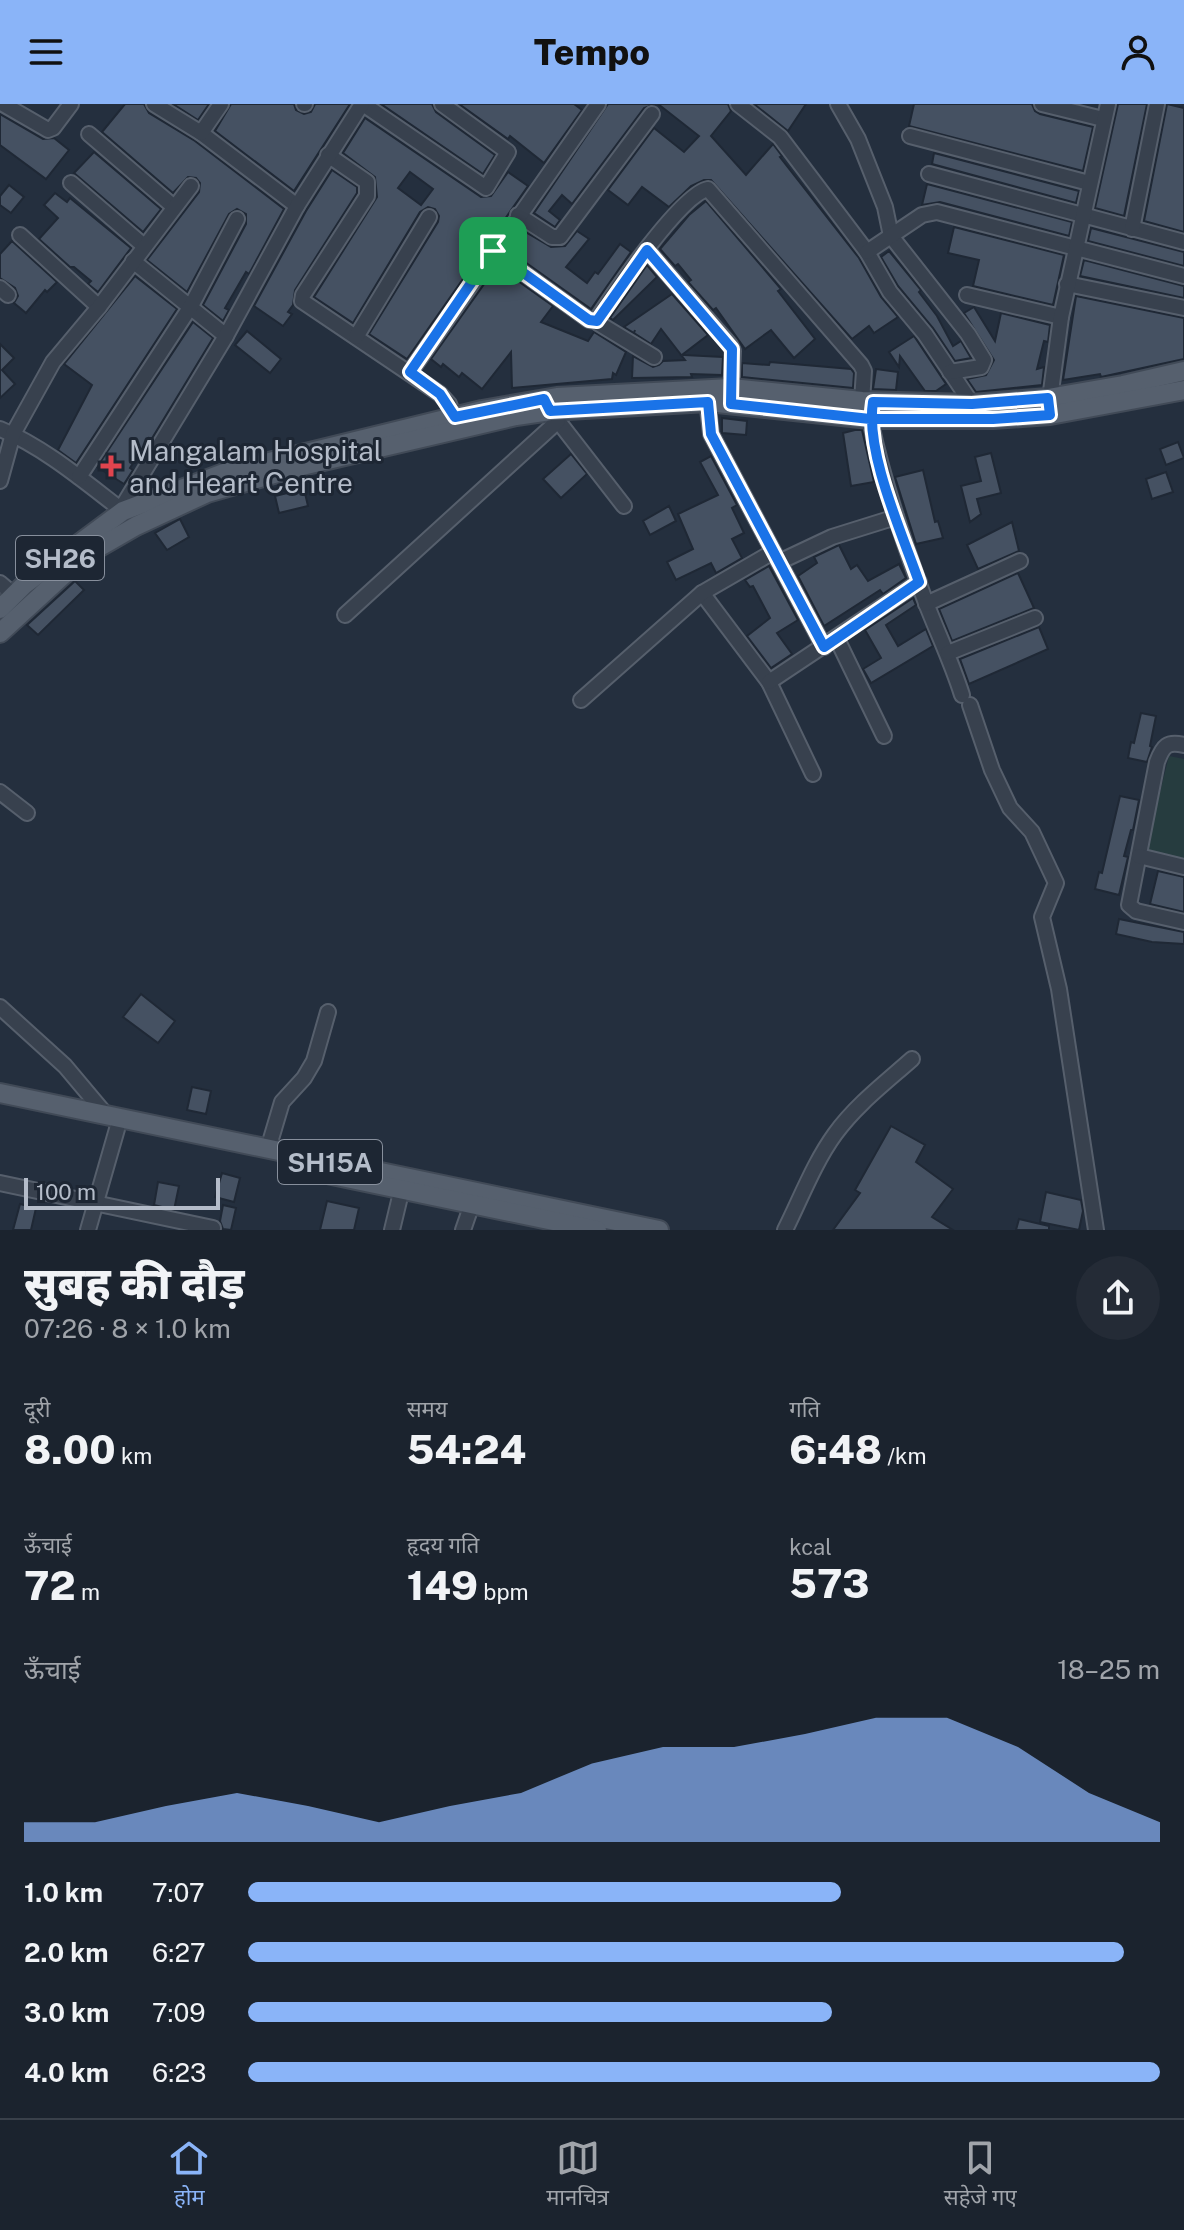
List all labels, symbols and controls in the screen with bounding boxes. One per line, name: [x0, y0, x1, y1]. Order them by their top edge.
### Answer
icon: menu: [24, 30, 68, 74]
icon: person: [1116, 30, 1160, 74]
text: Tempo: [534, 31, 650, 73]
pin: [459, 217, 527, 285]
icon: arrive: [471, 229, 515, 273]
place label: Mangalam Hospital and Heart Centre: [129, 434, 382, 499]
marker: Mangalam Hospital and Heart Centre: [100, 455, 122, 477]
road number: SH26: [16, 536, 104, 580]
road number: SH15A: [278, 1140, 382, 1184]
scale bar: [24, 1174, 220, 1210]
text: 100 m: [36, 1179, 96, 1205]
button: share: [1076, 1256, 1160, 1340]
text: सुबह की दौड़: [24, 1257, 245, 1309]
text: 07:26 · 8 × 1.0 km: [24, 1313, 231, 1344]
text: दूरी: [24, 1396, 50, 1422]
text: समय: [407, 1396, 447, 1422]
text: गति: [789, 1396, 820, 1422]
text: 8.00: [24, 1426, 116, 1473]
text: 54:24: [407, 1426, 526, 1473]
text: 6:48: [789, 1426, 882, 1473]
text: km: [116, 1443, 152, 1469]
text: /km: [882, 1443, 926, 1469]
text: ऊँचाई: [24, 1532, 72, 1558]
text: हृदय गति: [407, 1532, 479, 1558]
text: kcal: [789, 1534, 832, 1560]
text: 573: [789, 1560, 870, 1607]
text: 72: [24, 1562, 76, 1609]
text: 149: [407, 1562, 478, 1609]
text: m: [76, 1579, 100, 1605]
text: bpm: [478, 1579, 529, 1605]
text: ऊँचाई: [24, 1654, 80, 1685]
text: 18–25 m: [1057, 1654, 1160, 1685]
text: 1.0 km: [24, 1877, 103, 1908]
text: 7:07: [152, 1877, 205, 1908]
text: 2.0 km: [24, 1937, 109, 1968]
text: 6:27: [152, 1937, 206, 1968]
text: 3.0 km: [24, 1997, 109, 2028]
text: 7:09: [152, 1997, 205, 2028]
text: 4.0 km: [24, 2057, 109, 2088]
text: 6:23: [152, 2057, 206, 2088]
tab: होम: [167, 2136, 211, 2214]
tab: मानचित्र: [546, 2136, 609, 2214]
tab: सहेजे गए: [944, 2136, 1017, 2214]

